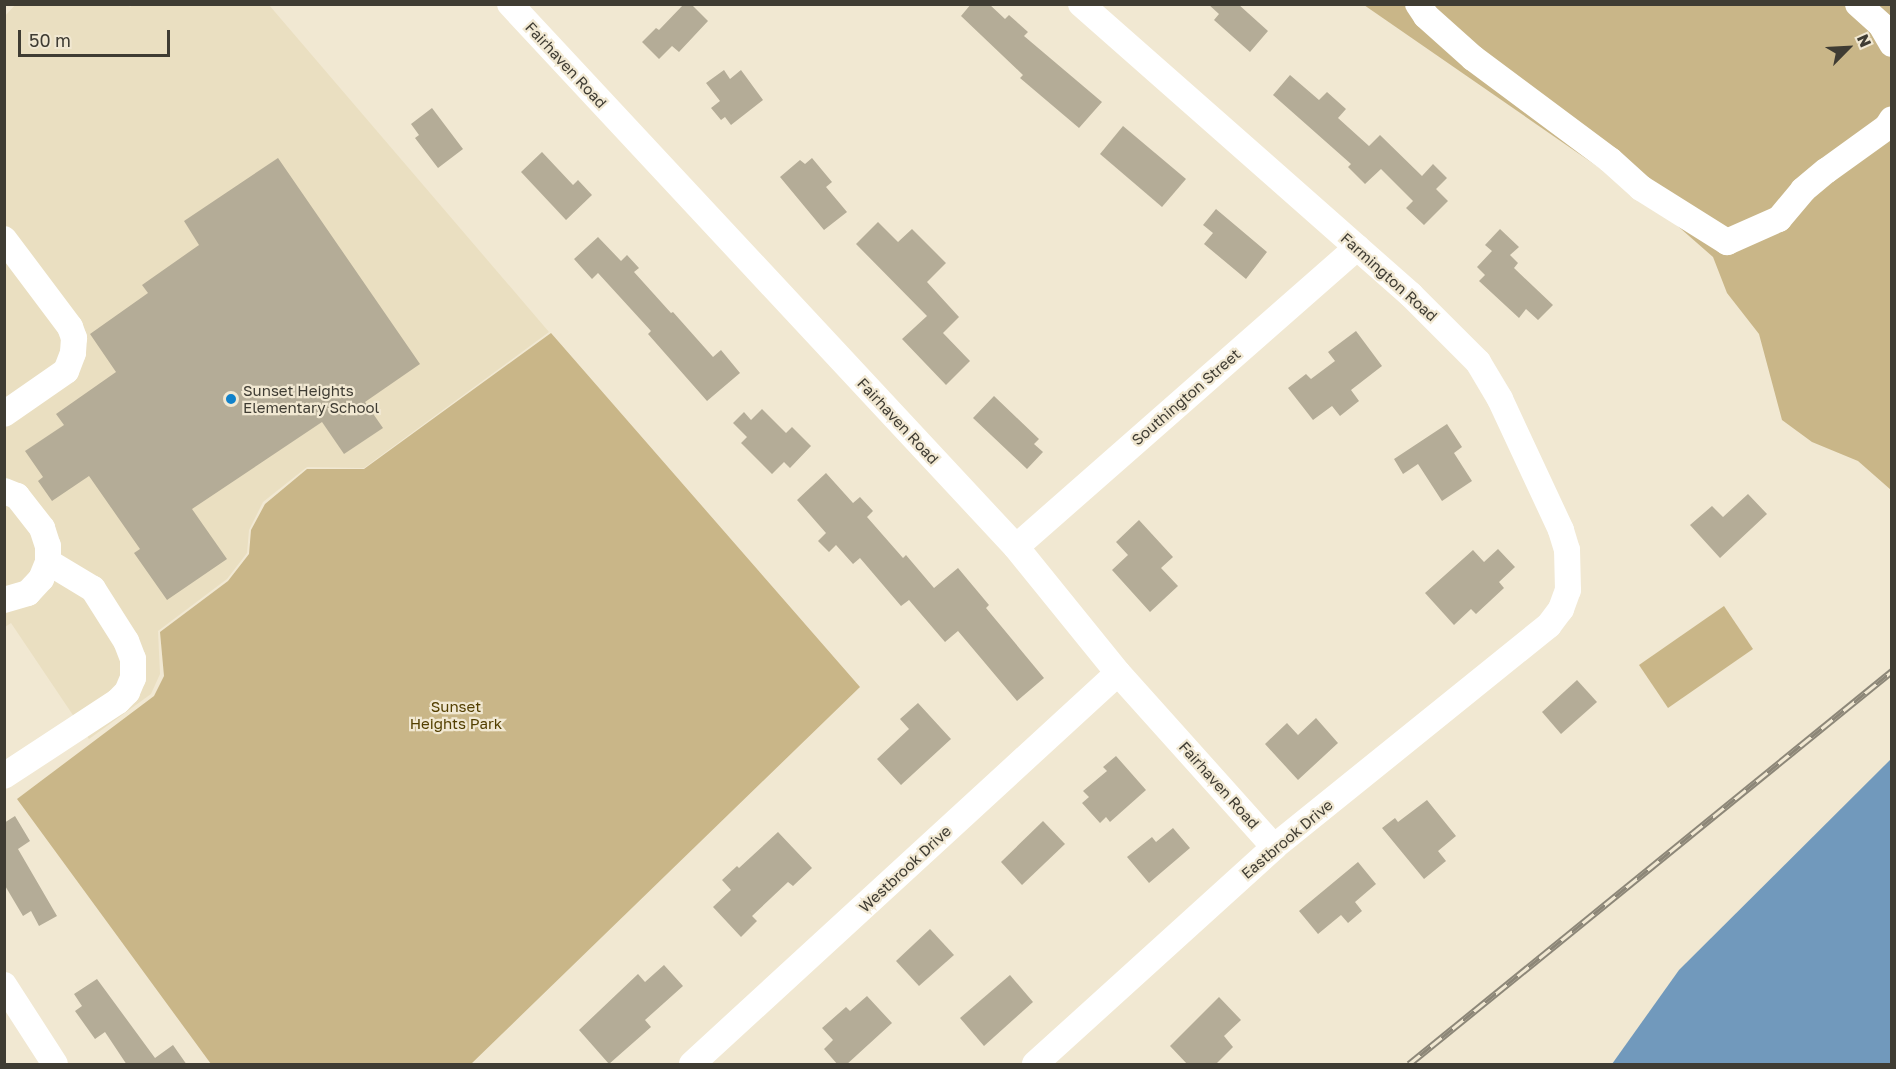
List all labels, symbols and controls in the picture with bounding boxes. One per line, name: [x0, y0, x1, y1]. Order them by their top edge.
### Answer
scale bar: [21, 18, 172, 56]
street label: Fairhaven Road: [522, 18, 610, 112]
north arrow: [1818, 18, 1878, 78]
text: 50 m: [29, 29, 71, 51]
text: N: [1853, 31, 1876, 50]
street label: Farmington Road: [1337, 229, 1441, 325]
street label: Southington Street: [1128, 345, 1244, 449]
street label: Fairhaven Road: [854, 374, 942, 468]
place label: Sunset Heights Elementary School: [243, 381, 379, 416]
marker: Sunset Heights Elementary School: [224, 392, 238, 406]
park label: Sunset Heights Park: [410, 697, 502, 732]
street label: Fairhaven Road: [1175, 738, 1263, 832]
street label: Eastbrook Drive: [1238, 796, 1336, 882]
street label: Westbrook Drive: [855, 822, 955, 916]

